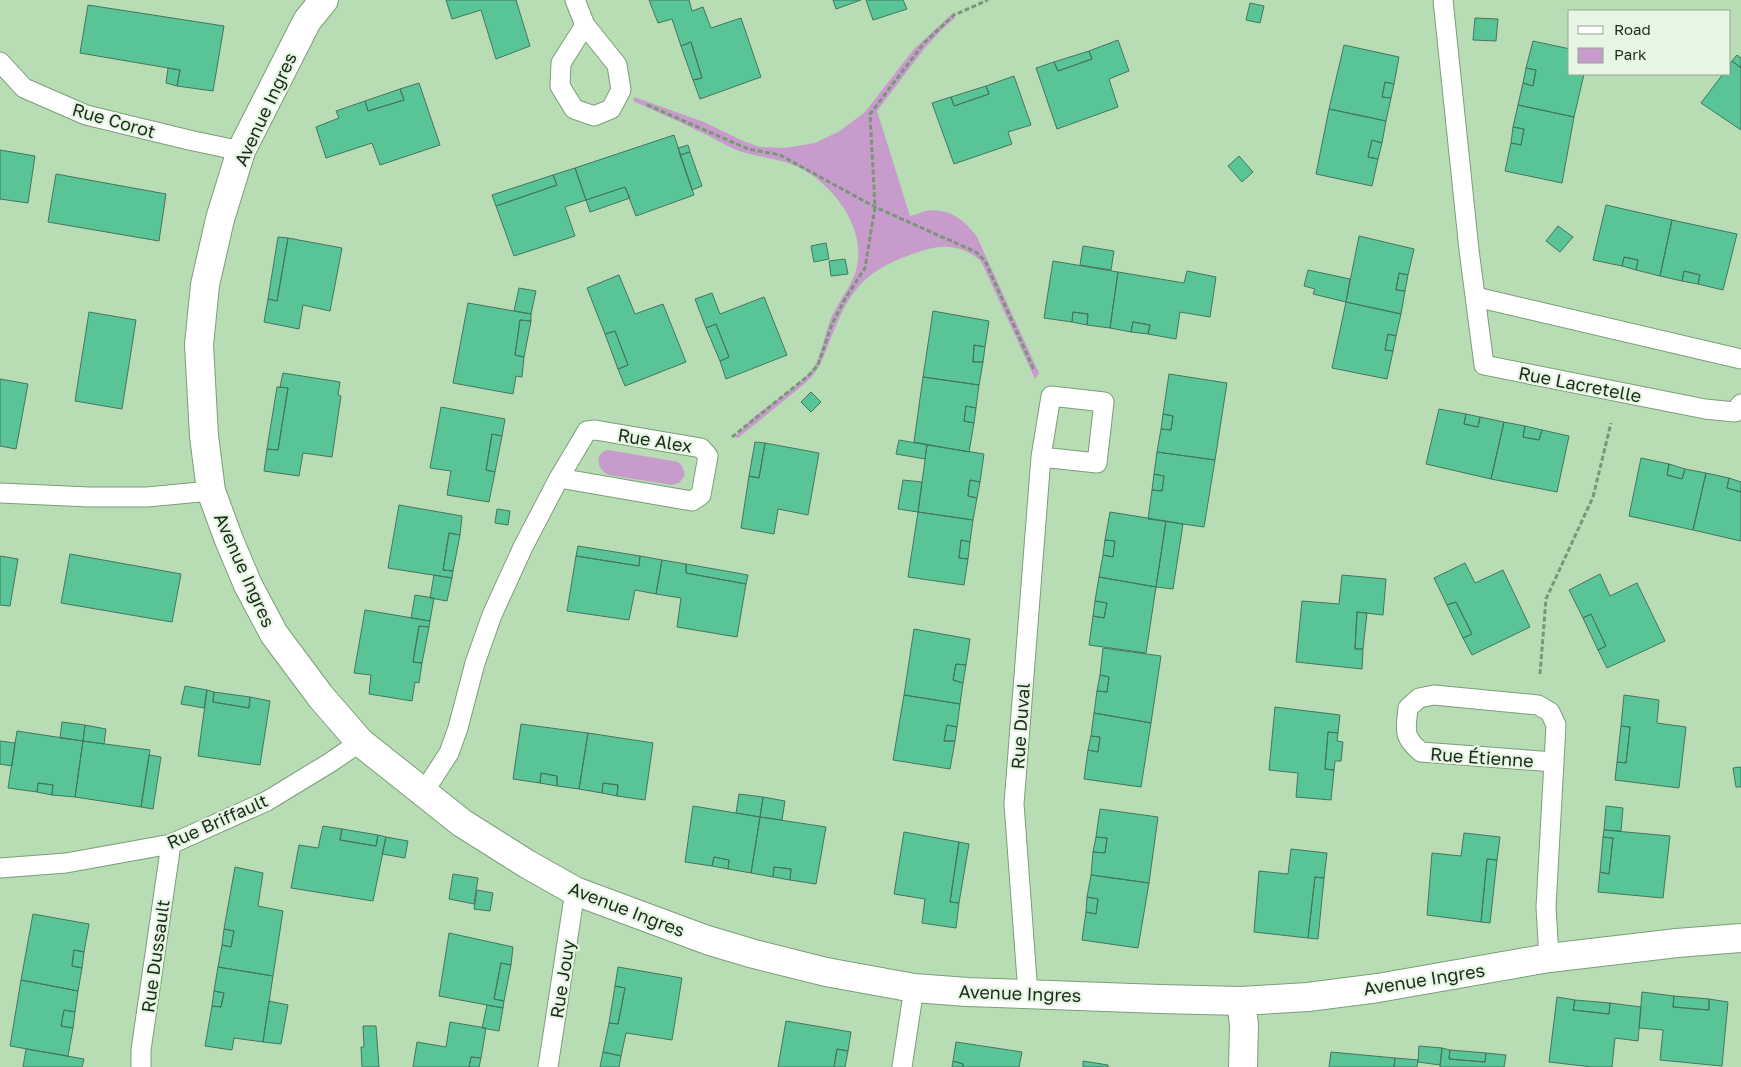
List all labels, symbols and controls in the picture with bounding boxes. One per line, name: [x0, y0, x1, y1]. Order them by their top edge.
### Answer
legend: [1568, 10, 1731, 75]
text: Road: [1614, 20, 1651, 38]
text: Park: [1614, 45, 1647, 63]
street label: Avenue Ingres: [229, 49, 301, 169]
street label: Rue Corot: [70, 98, 158, 142]
street label: Rue Lacretelle: [1517, 361, 1643, 407]
street label: Rue Alex: [616, 423, 694, 457]
street label: Avenue Ingres: [210, 509, 280, 631]
street label: Rue Duval: [1006, 682, 1034, 770]
street label: Rue Étienne: [1429, 742, 1535, 772]
street label: Rue Briffault: [163, 789, 271, 853]
street label: Avenue Ingres: [566, 877, 688, 941]
street label: Rue Dussault: [136, 898, 174, 1014]
street label: Rue Jouy: [545, 938, 579, 1020]
street label: Avenue Ingres: [1362, 959, 1486, 999]
street label: Avenue Ingres: [958, 980, 1082, 1006]

